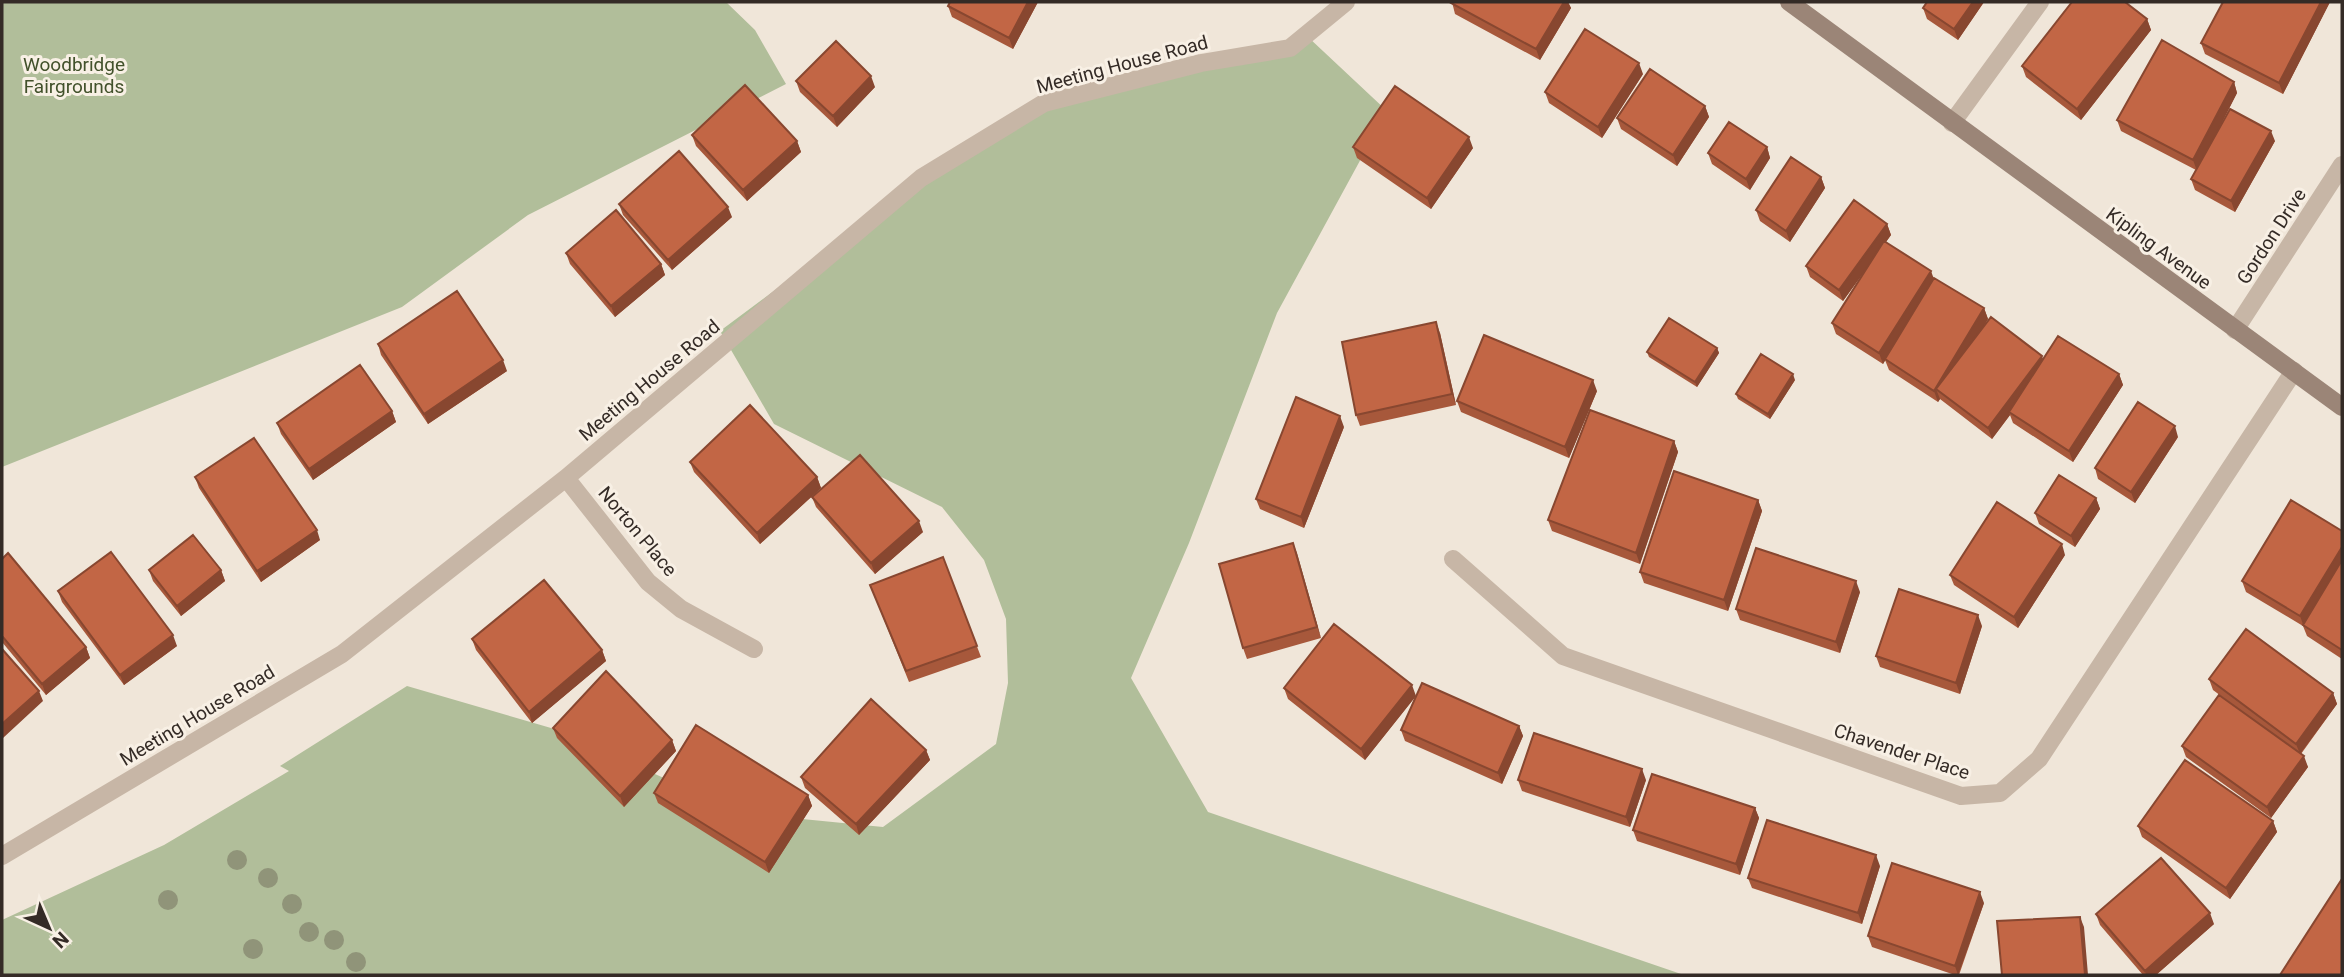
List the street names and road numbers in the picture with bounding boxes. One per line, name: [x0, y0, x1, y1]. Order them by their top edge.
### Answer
street label: Meeting House Road: [1034, 31, 1210, 98]
street label: Gordon Drive: [2232, 184, 2311, 288]
street label: Kipling Avenue: [2102, 203, 2216, 294]
street label: Meeting House Road: [574, 315, 724, 446]
street label: Norton Place: [593, 482, 682, 581]
street label: Meeting House Road: [116, 660, 279, 771]
street label: Chavender Place: [1831, 719, 1973, 784]

